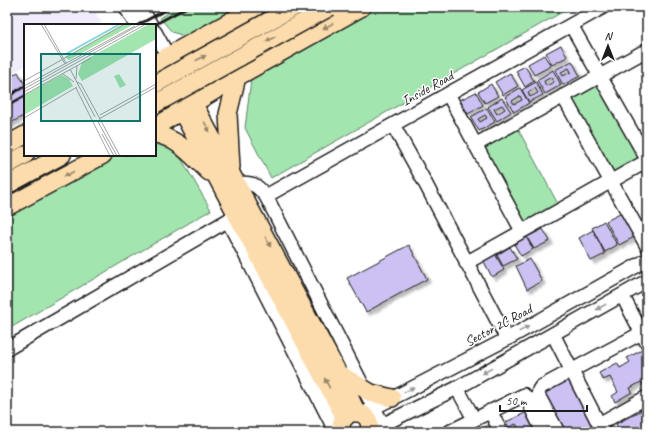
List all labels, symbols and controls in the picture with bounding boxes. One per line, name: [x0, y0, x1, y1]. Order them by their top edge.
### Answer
one-way arrow: [323, 23, 334, 29]
inset map: [24, 24, 156, 156]
north arrow: [588, 26, 628, 66]
text: N: [605, 29, 614, 43]
one-way arrow: [265, 36, 277, 42]
one-way arrow: [196, 55, 207, 62]
street label: Inside Road: [398, 66, 458, 110]
one-way arrow: [203, 122, 210, 133]
one-way arrow: [63, 170, 75, 177]
one-way arrow: [265, 236, 271, 248]
street label: Sector 2C Road: [462, 300, 537, 350]
one-way arrow: [595, 304, 607, 310]
one-way arrow: [518, 326, 530, 333]
one-way arrow: [482, 367, 493, 374]
one-way arrow: [324, 377, 330, 389]
one-way arrow: [403, 386, 414, 393]
scale bar: [500, 387, 587, 413]
text: 50 m: [506, 393, 528, 409]

